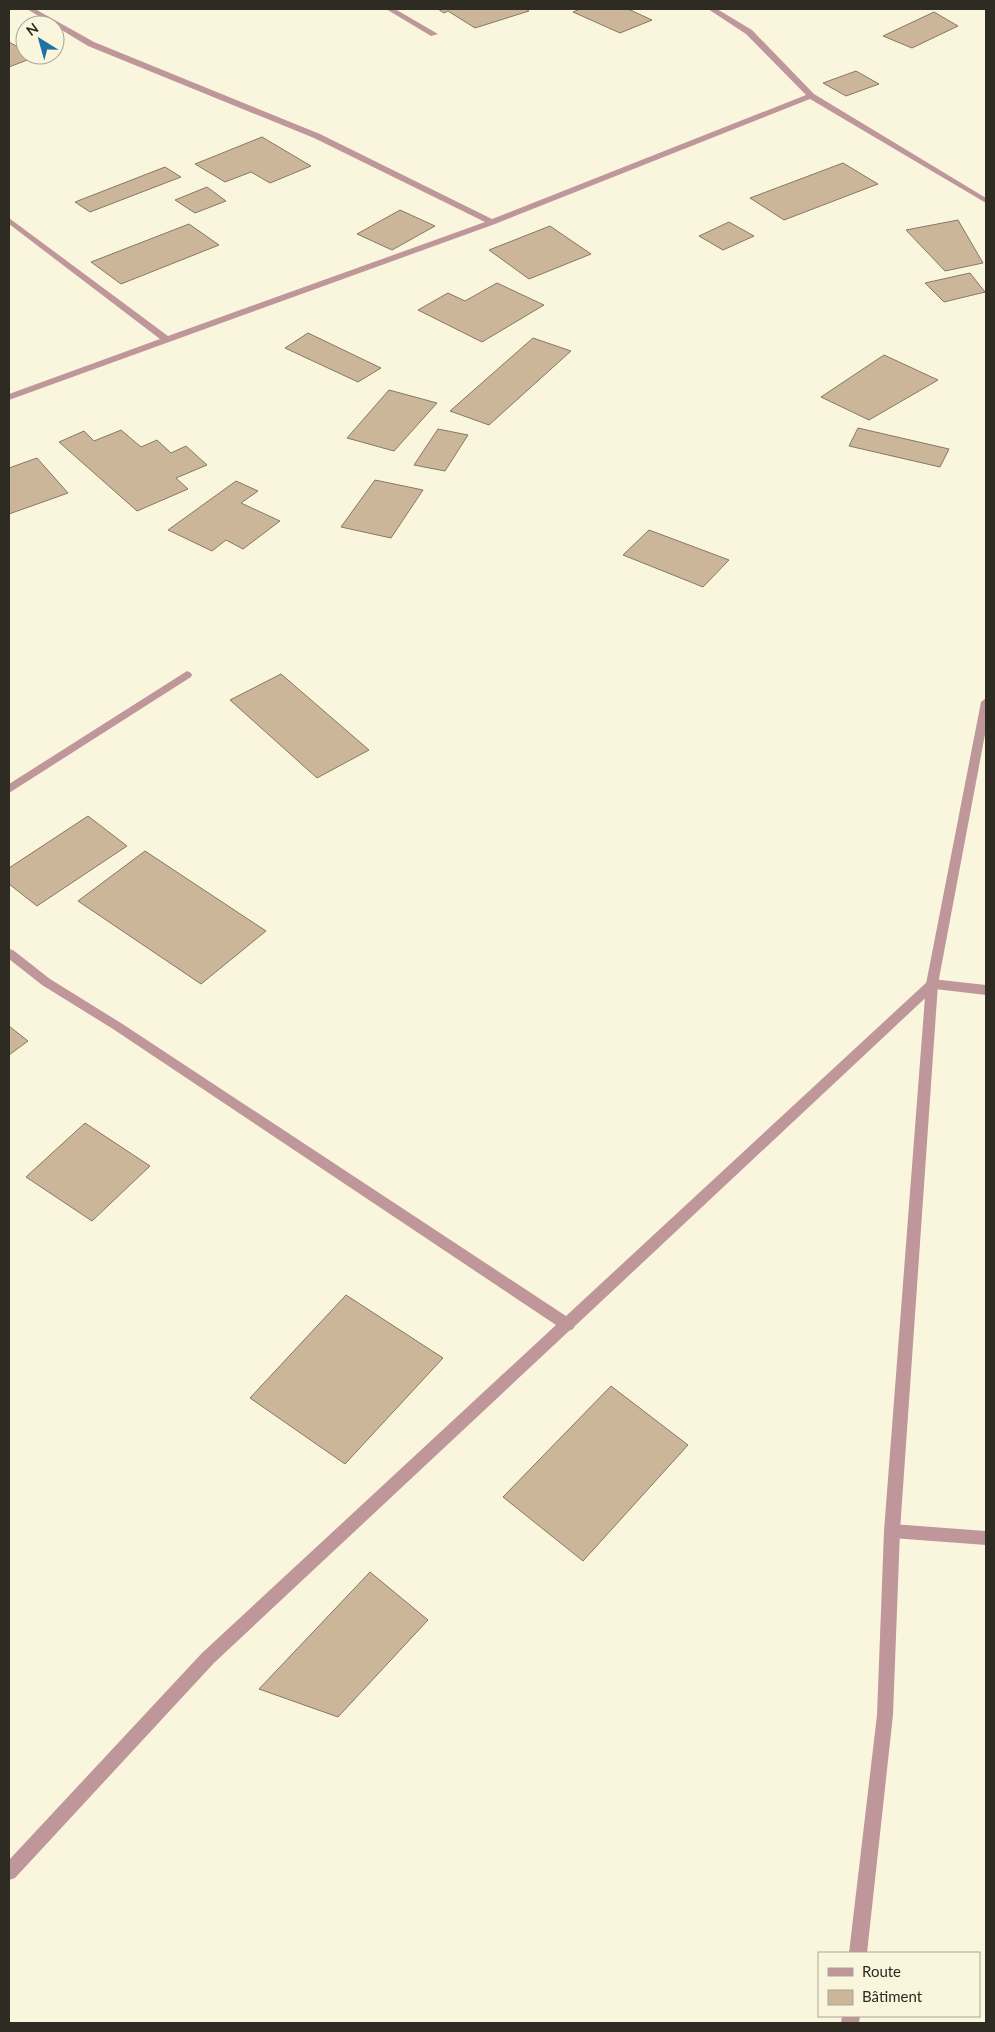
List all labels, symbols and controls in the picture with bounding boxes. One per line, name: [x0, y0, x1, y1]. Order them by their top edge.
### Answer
north arrow: [15, 15, 65, 65]
text: N: [22, 19, 41, 39]
legend: [818, 1952, 980, 2017]
text: Route: [862, 1962, 901, 1980]
text: Bâtiment: [862, 1987, 923, 2005]

